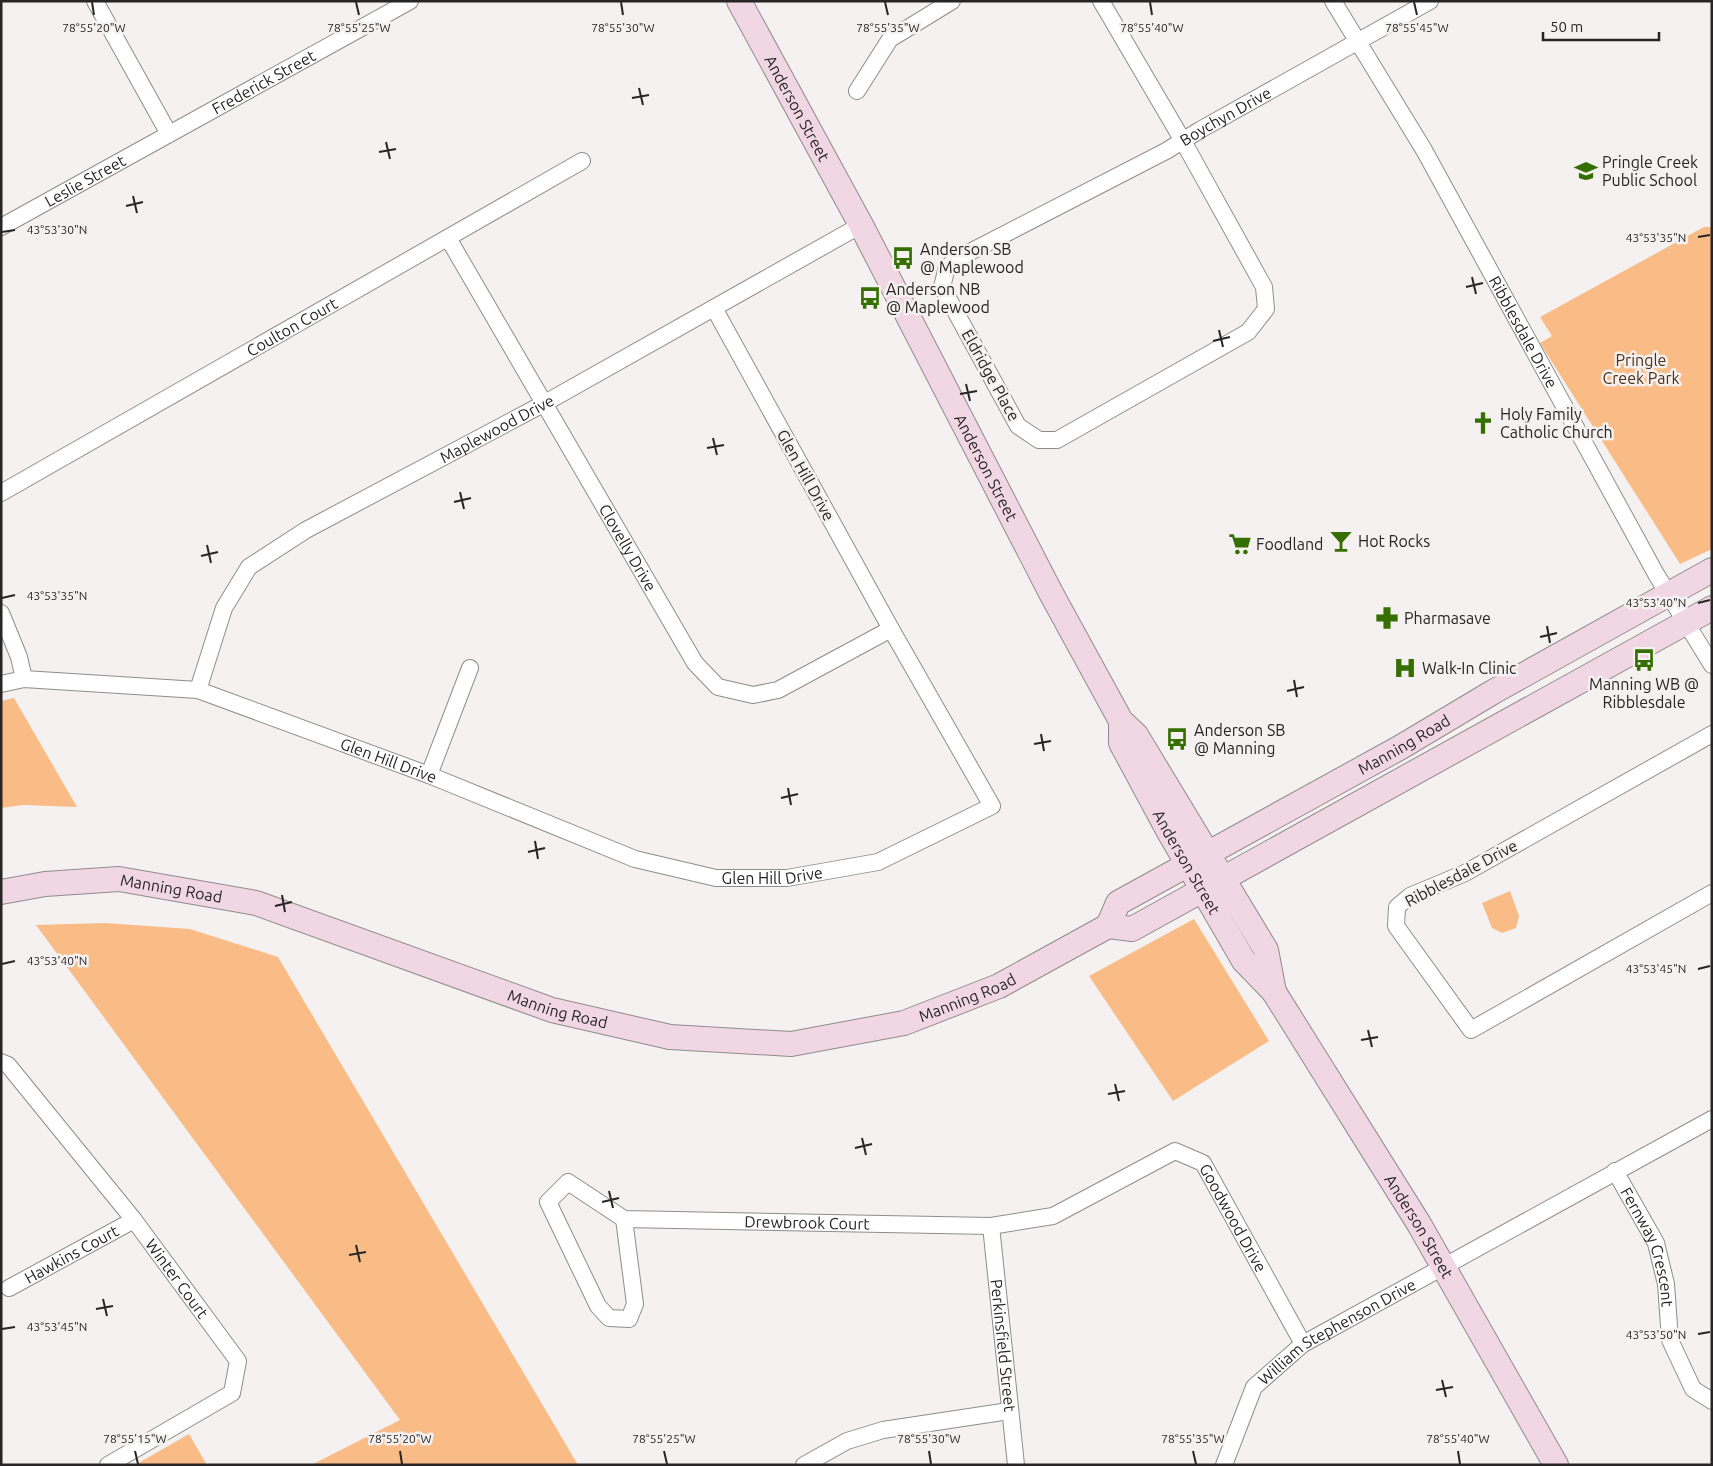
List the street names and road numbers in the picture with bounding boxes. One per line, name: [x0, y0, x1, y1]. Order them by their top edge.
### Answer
street label: Frederick Street: [209, 46, 319, 118]
street label: Anderson Street: [761, 52, 834, 165]
street label: Boychyn Drive: [1176, 83, 1274, 149]
street label: Leslie Street: [42, 151, 129, 210]
street label: Ribblesdale Drive: [1486, 273, 1561, 391]
street label: Coulton Court: [243, 293, 341, 360]
street label: Eldridge Place: [958, 326, 1024, 424]
street label: Maplewood Drive: [437, 391, 557, 466]
street label: Anderson Street: [951, 411, 1022, 525]
street label: Glen Hill Drive: [774, 426, 838, 524]
street label: Clovelly Drive: [596, 501, 660, 594]
street label: Manning Road: [1355, 711, 1453, 778]
street label: Glen Hill Drive: [338, 734, 440, 786]
street label: Anderson Street: [1150, 807, 1224, 918]
street label: Ribblesdale Drive: [1402, 836, 1520, 910]
street label: Glen Hill Drive: [722, 863, 824, 887]
street label: Manning Road: [119, 870, 224, 906]
street label: Manning Road: [916, 970, 1019, 1025]
street label: Manning Road: [505, 986, 609, 1031]
street label: Goodwood Drive: [1196, 1160, 1270, 1275]
street label: Anderson Street: [1381, 1171, 1457, 1282]
street label: Fernway Crescent: [1617, 1184, 1677, 1308]
street label: Drewbrook Court: [744, 1212, 870, 1233]
street label: Hawkins Court: [21, 1221, 122, 1287]
street label: Winter Court: [142, 1235, 213, 1322]
street label: William Stephenson Drive: [1254, 1275, 1419, 1388]
street label: Perkinsfield Street: [988, 1278, 1019, 1413]

